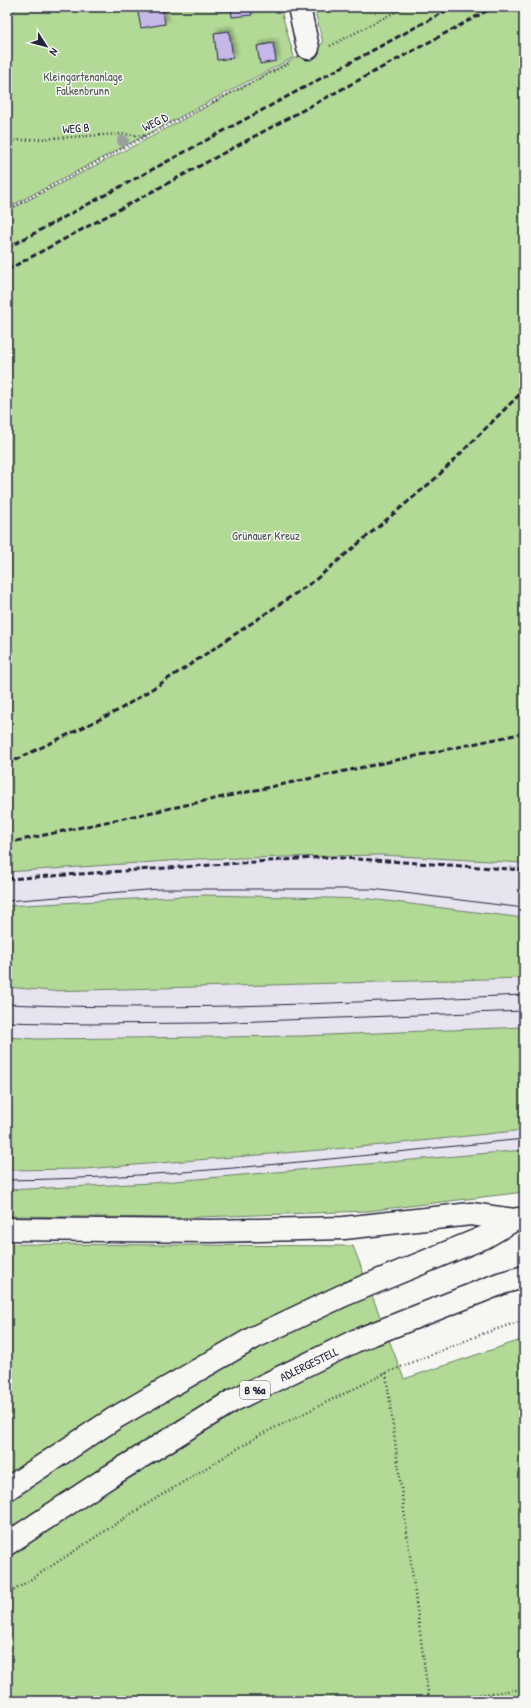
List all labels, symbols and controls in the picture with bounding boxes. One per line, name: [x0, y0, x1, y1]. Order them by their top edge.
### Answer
north arrow: [26, 26, 66, 66]
text: N: [47, 45, 61, 58]
park label: Kleingartenanlage Falkenbrunn: [43, 68, 123, 99]
street label: WEG D: [139, 108, 171, 136]
street label: WEG B: [62, 119, 90, 137]
park label: Grünauer Kreuz: [232, 527, 300, 544]
street label: ADLERGESTELL: [277, 1342, 341, 1385]
road number: B 96a: [240, 1381, 270, 1399]

